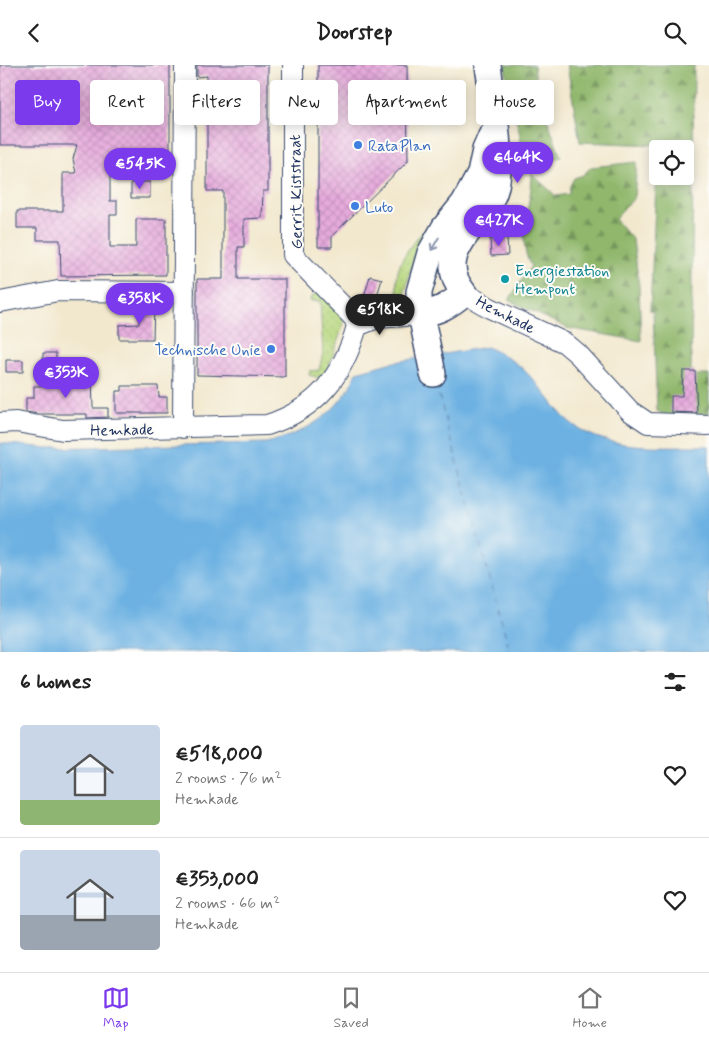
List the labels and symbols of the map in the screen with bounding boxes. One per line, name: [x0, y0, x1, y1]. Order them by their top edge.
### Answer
street label: Gerrit Kiststraat: [285, 134, 308, 250]
place label: RataPlan: [368, 136, 431, 157]
marker: RataPlan: [352, 139, 364, 151]
pin: €464K: [483, 141, 553, 184]
pin: €545K: [105, 147, 175, 190]
place label: Luto: [365, 197, 393, 218]
marker: Luto: [349, 200, 361, 212]
pin: €427K: [464, 205, 534, 247]
one-way arrow: [429, 237, 439, 251]
place label: Energiestation Hempont: [515, 261, 609, 300]
marker: Energiestation Hempont: [499, 273, 511, 285]
pin: €358K: [105, 283, 175, 325]
street label: Hemkade: [472, 291, 539, 339]
pin: €518K: [345, 293, 415, 336]
place label: Technische Unie: [155, 340, 261, 361]
marker: Technische Unie: [265, 343, 277, 355]
pin: €353K: [31, 357, 101, 399]
street label: Hemkade: [90, 419, 155, 442]

